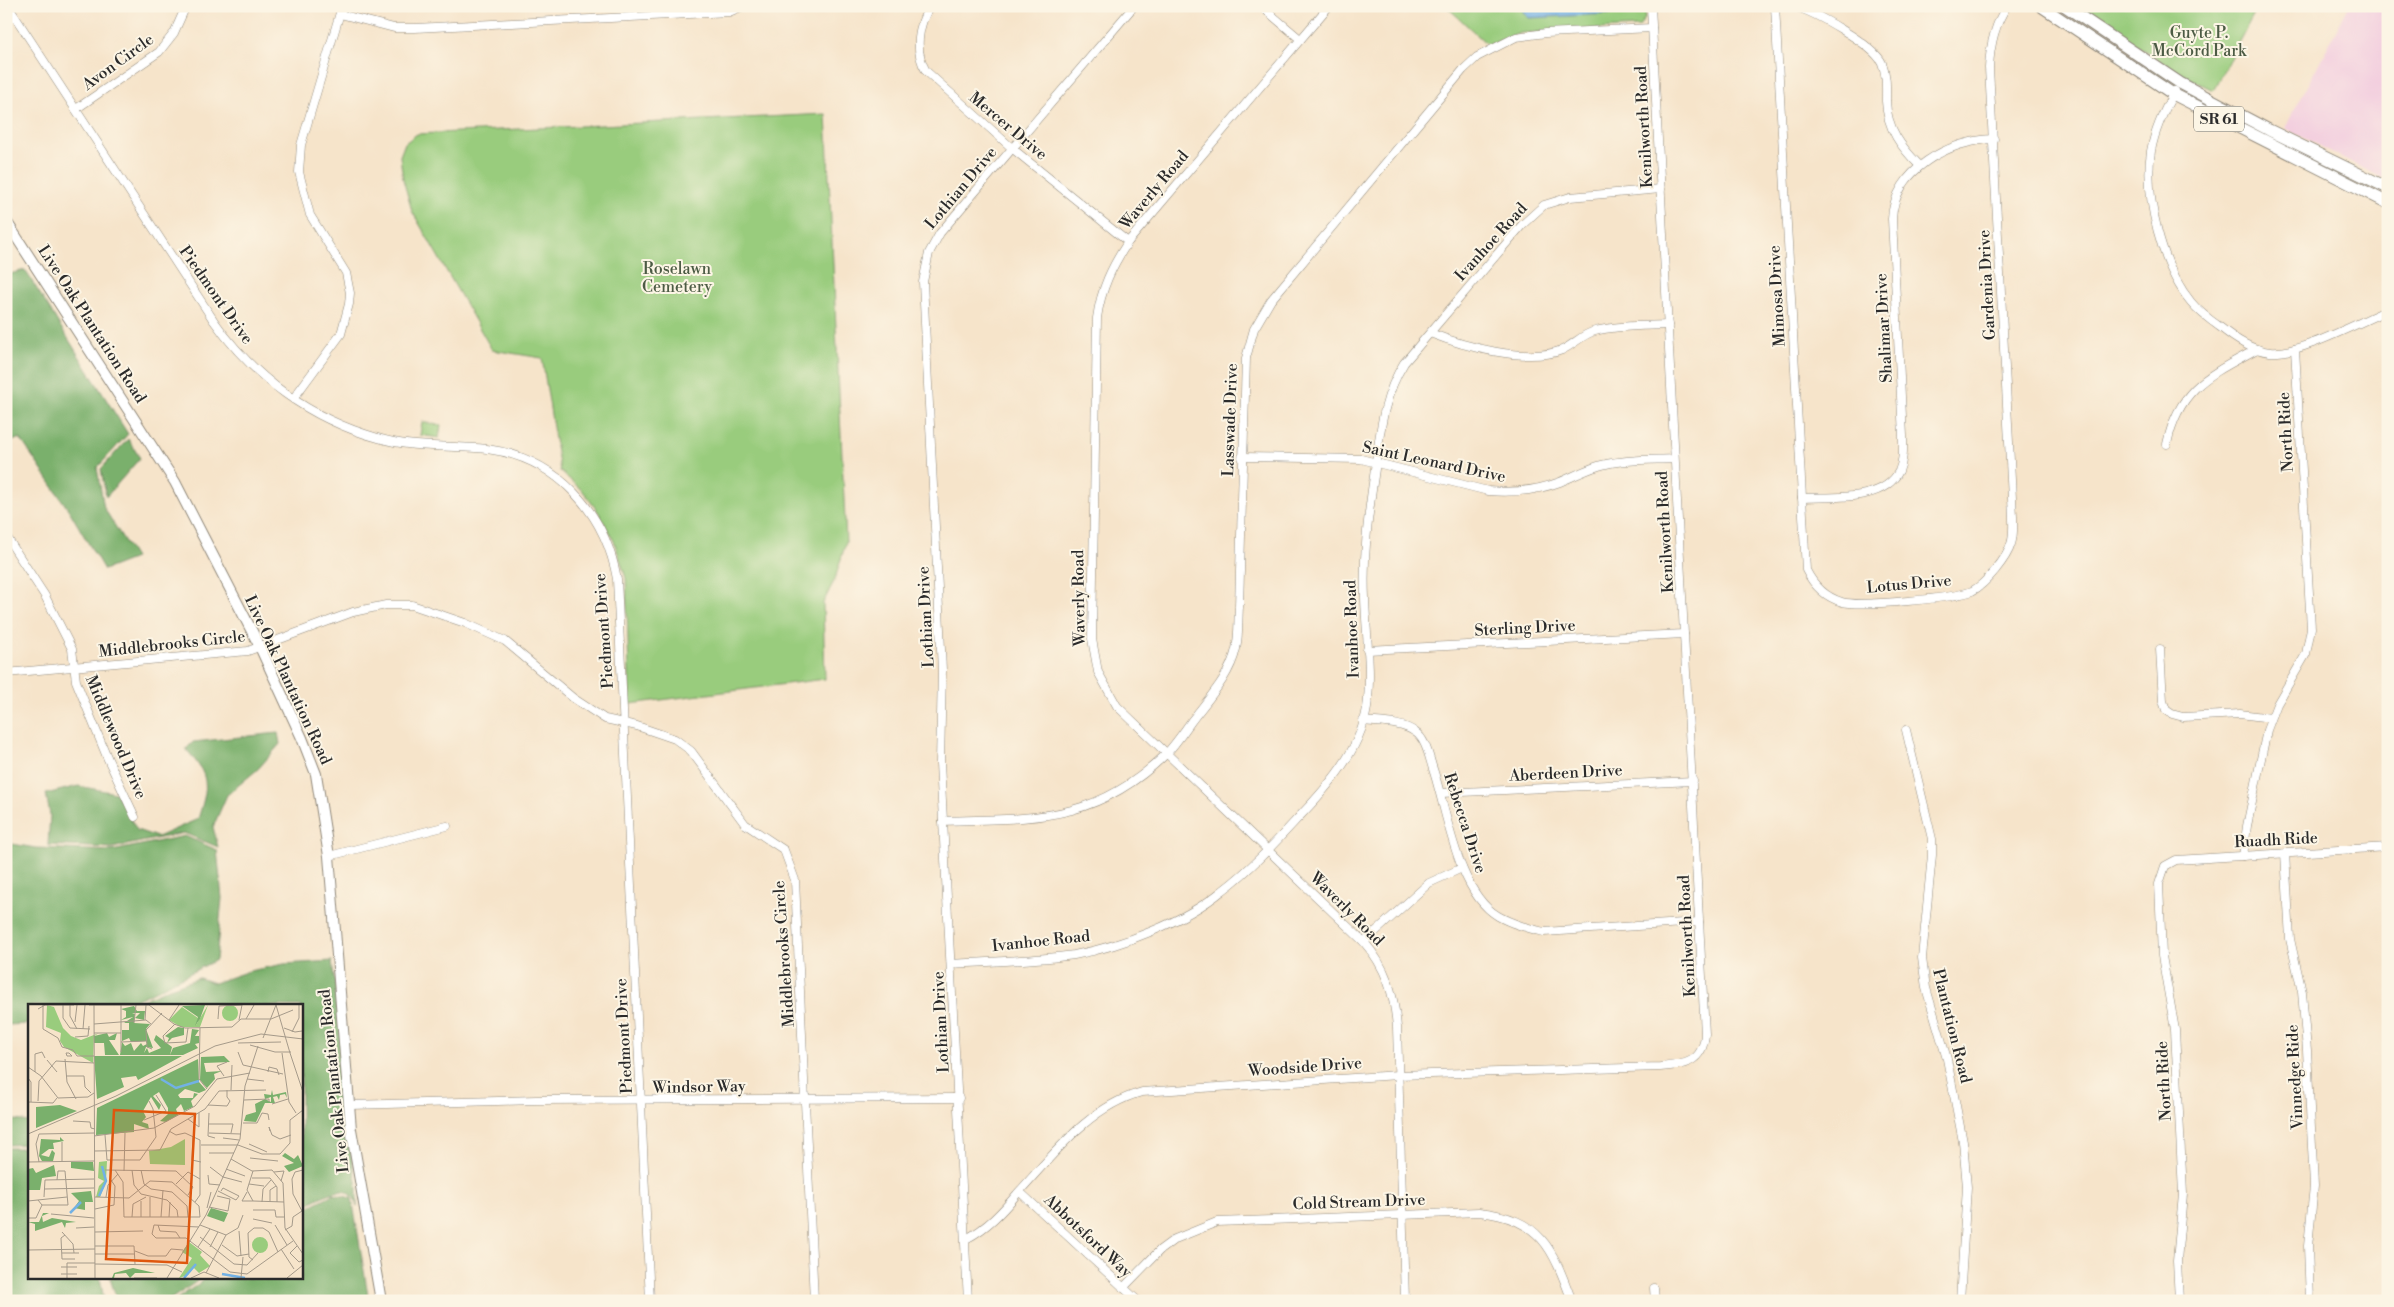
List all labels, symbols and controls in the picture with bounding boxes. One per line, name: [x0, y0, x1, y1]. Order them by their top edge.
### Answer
park label: Guyte P. McCord Park: [2152, 23, 2248, 61]
street label: Avon Circle: [78, 29, 158, 95]
street label: Kenilworth Road: [1631, 65, 1657, 189]
street label: Mercer Drive: [965, 87, 1051, 165]
road number: SR 61: [2194, 106, 2244, 132]
street label: Lothian Drive: [921, 143, 1001, 233]
street label: Waverly Road: [1115, 146, 1193, 234]
street label: Ivanhoe Road: [1451, 199, 1531, 285]
street label: Gardenia Drive: [1974, 229, 2000, 341]
street label: Live Oak Plantation Road: [33, 241, 151, 407]
street label: Piedmont Drive: [175, 242, 257, 348]
street label: Mimosa Drive: [1764, 245, 1790, 347]
park label: Roselawn Cemetery: [642, 259, 712, 297]
street label: Shalimar Drive: [1871, 273, 1897, 383]
street label: Lasswade Drive: [1218, 363, 1242, 477]
street label: North Ride: [2274, 391, 2298, 473]
street label: Saint Leonard Drive: [1360, 437, 1508, 487]
street label: Kenilworth Road: [1652, 470, 1678, 594]
street label: Waverly Road: [1068, 549, 1090, 648]
street label: Lothian Drive: [913, 566, 939, 668]
street label: Lotus Drive: [1866, 570, 1952, 598]
street label: Piedmont Drive: [590, 573, 618, 689]
street label: Ivanhoe Road: [1340, 579, 1364, 679]
street label: Live Oak Plantation Road: [240, 592, 336, 768]
street label: Sterling Drive: [1474, 615, 1576, 641]
street label: Middlebrooks Circle: [98, 626, 246, 662]
street label: Middlewood Drive: [81, 672, 151, 802]
street label: Aberdeen Drive: [1508, 760, 1623, 786]
street label: Rebecca Drive: [1439, 770, 1491, 876]
street label: Ruadh Ride: [2234, 828, 2318, 852]
street label: Waverly Road: [1305, 867, 1388, 950]
street label: Kenilworth Road: [1674, 874, 1700, 998]
street label: Middlebrooks Circle: [769, 880, 799, 1028]
street label: Ivanhoe Road: [991, 926, 1091, 956]
street label: Plantation Road: [1928, 967, 1976, 1085]
street label: Lothian Drive: [928, 971, 954, 1073]
street label: Piedmont Drive: [611, 978, 637, 1094]
street label: Live Oak Plantation Road: [314, 988, 354, 1174]
inset map: [28, 1004, 302, 1280]
street label: Vinnedge Ride: [2282, 1024, 2308, 1131]
street label: North Ride: [2152, 1040, 2176, 1122]
street label: Woodside Drive: [1246, 1053, 1363, 1081]
street label: Windsor Way: [651, 1076, 746, 1098]
street label: Abbotsford Way: [1039, 1189, 1136, 1282]
street label: Cold Stream Drive: [1292, 1190, 1426, 1214]

